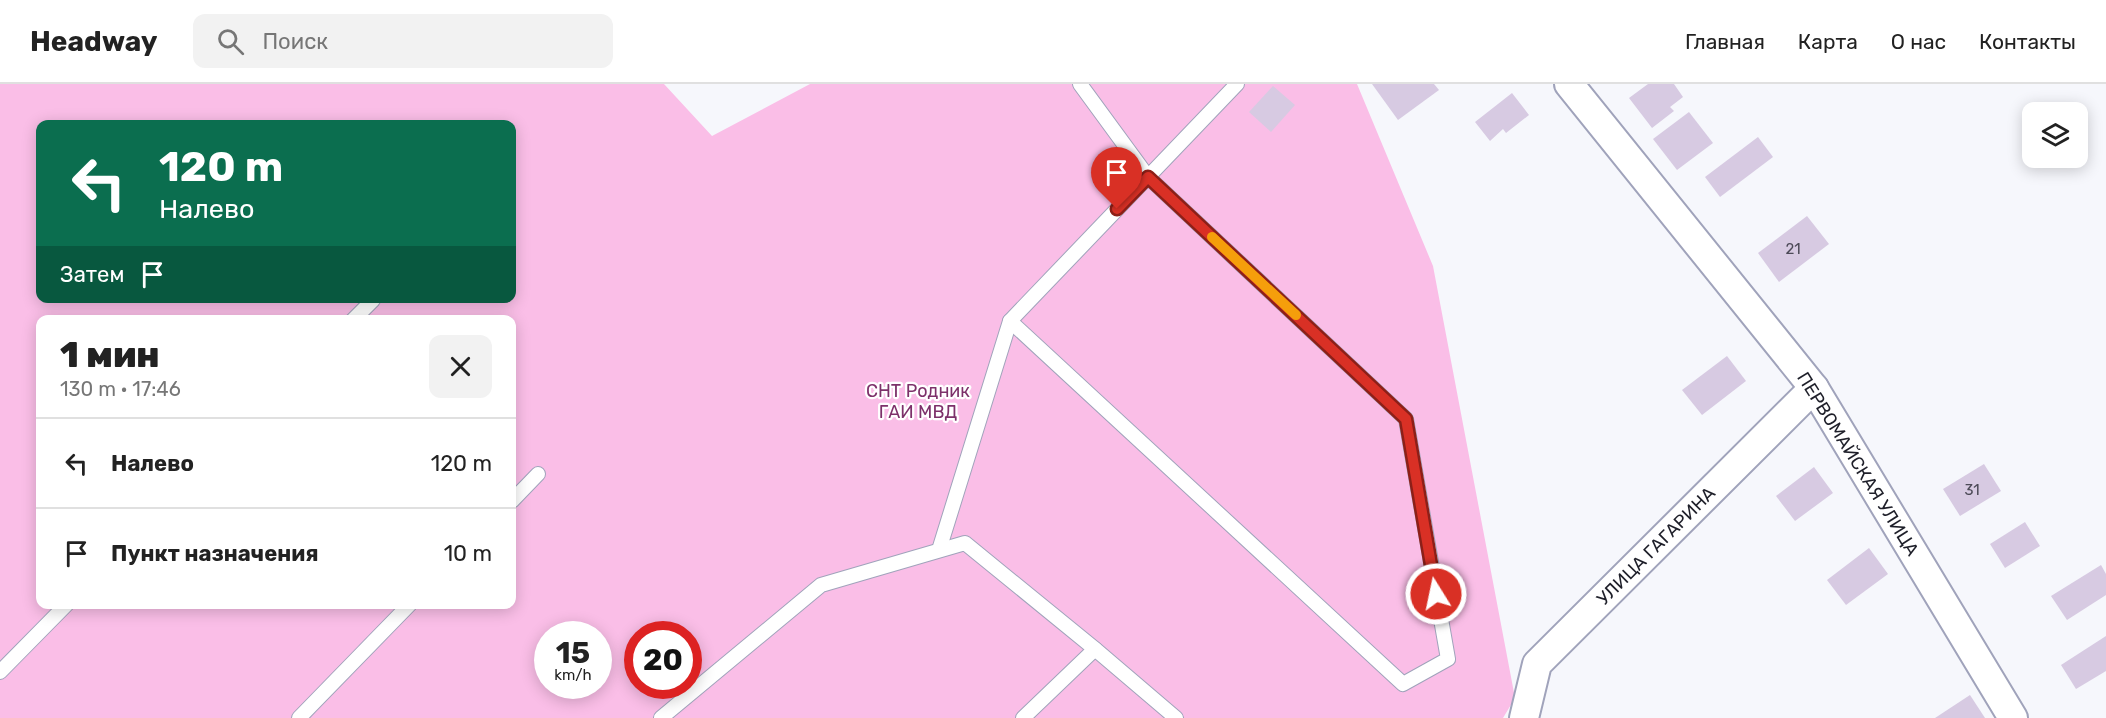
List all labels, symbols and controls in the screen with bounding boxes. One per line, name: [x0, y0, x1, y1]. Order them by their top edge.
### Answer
search box: [193, 14, 613, 68]
text: Headway: [30, 25, 157, 58]
icon: search: [214, 25, 247, 58]
text: Поиск: [262, 28, 328, 55]
text: Главная: [1685, 29, 1765, 54]
text: Карта: [1798, 29, 1858, 54]
text: О нас: [1891, 29, 1946, 54]
text: Контакты: [1979, 29, 2076, 54]
map controls: [2022, 102, 2088, 168]
button: layers: [2022, 102, 2088, 168]
text: 120 m: [159, 142, 283, 192]
icon: left: [60, 144, 138, 222]
pin: [1091, 147, 1142, 209]
icon: arrive: [1100, 156, 1133, 189]
text: Налево: [159, 193, 255, 225]
house number: 21: [1785, 240, 1801, 258]
icon: arrive: [136, 258, 169, 291]
text: Затем: [60, 261, 124, 288]
text: 1 мин: [60, 333, 160, 376]
button: close: [429, 335, 492, 398]
street label: ПЕРВОМАЙСКАЯ УЛИЦА: [1792, 368, 1924, 560]
text: 130 m · 17:46: [60, 377, 181, 401]
park label: СНТ Родник ГАИ МВД: [866, 380, 970, 423]
icon: left: [60, 447, 93, 480]
text: Налево: [111, 450, 194, 477]
text: 120 m: [431, 450, 492, 477]
house number: 31: [1964, 481, 1980, 499]
street label: УЛИЦА ГАГАРИНА: [1592, 482, 1720, 610]
icon: arrive: [60, 537, 93, 570]
text: Пункт назначения: [111, 540, 319, 567]
text: 10 m: [444, 540, 492, 567]
position arrow: [1404, 562, 1468, 626]
speed limit sign: 20: [624, 621, 702, 699]
text: 15: [556, 635, 590, 671]
text: km/h: [554, 666, 592, 684]

